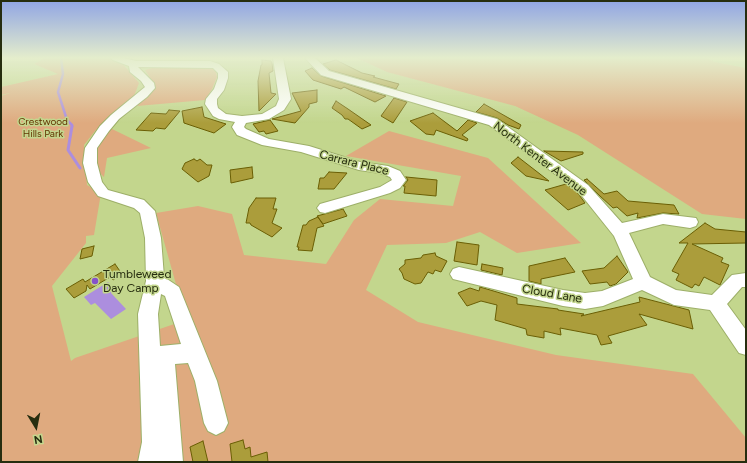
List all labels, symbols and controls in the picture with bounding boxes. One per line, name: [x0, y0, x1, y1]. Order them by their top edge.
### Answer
park label: Crestwood Hills Park: [18, 116, 68, 140]
street label: North Kenter Avenue: [490, 119, 590, 199]
street label: Carrara Place: [318, 147, 390, 179]
place label: Tumbleweed Day Camp: [103, 267, 171, 295]
marker: Tumbleweed Day Camp: [90, 276, 100, 286]
street label: Cloud Lane: [521, 282, 583, 306]
north arrow: [16, 407, 56, 447]
text: N: [33, 432, 44, 446]

